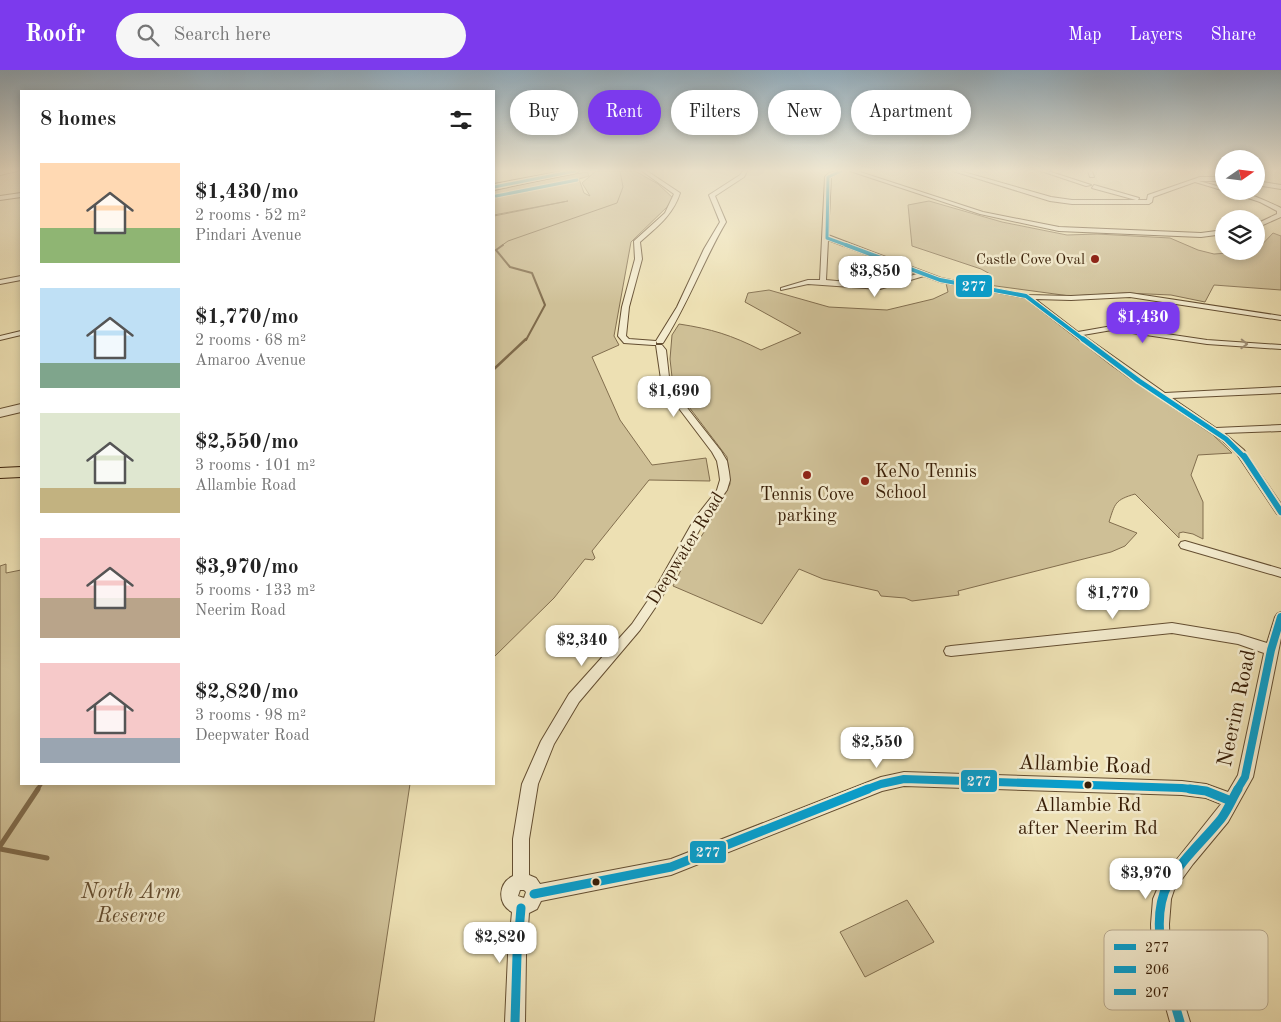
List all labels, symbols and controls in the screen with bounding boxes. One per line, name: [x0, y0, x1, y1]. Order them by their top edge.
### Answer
search box: [116, 13, 466, 58]
icon: search: [134, 21, 162, 49]
text: Roofr: [25, 23, 86, 47]
text: Search here: [174, 26, 271, 45]
text: Map: [1068, 26, 1102, 44]
text: Layers: [1130, 26, 1182, 44]
text: Share: [1210, 26, 1256, 44]
chip: Buy: [510, 90, 578, 135]
chip: Rent: [588, 90, 661, 135]
chip: Filters: [671, 90, 758, 135]
chip: New: [768, 90, 841, 135]
chip: Apartment: [851, 90, 971, 135]
icon: filters: [447, 106, 475, 134]
text: 8 homes: [40, 109, 116, 130]
north arrow: [1215, 150, 1265, 200]
map controls: [1215, 150, 1265, 260]
text: $1,430/mo: [195, 182, 299, 203]
icon: home: [80, 183, 140, 243]
text: 2 rooms · 52 m²: [195, 208, 306, 224]
button: layers: [1215, 210, 1265, 260]
text: Pindari Avenue: [195, 228, 301, 244]
place label: Castle Cove Oval: [976, 253, 1085, 268]
marker: Castle Cove Oval: [1089, 253, 1101, 265]
pin: $3,850: [834, 256, 916, 298]
text: $3,850: [850, 264, 900, 280]
line badge: 277: [955, 274, 993, 298]
text: 277: [962, 280, 986, 294]
pin: $1,430: [1102, 302, 1184, 344]
text: $1,770/mo: [195, 307, 299, 328]
icon: home: [80, 308, 140, 368]
text: $1,430: [1118, 310, 1168, 326]
text: 2 rooms · 68 m²: [195, 333, 306, 349]
one-way arrow: [1240, 338, 1248, 349]
text: Amaroo Avenue: [195, 353, 306, 369]
pin: $1,690: [633, 376, 715, 418]
text: $1,690: [649, 384, 699, 400]
text: $2,550/mo: [195, 432, 299, 453]
icon: home: [80, 433, 140, 493]
text: 3 rooms · 101 m²: [195, 458, 315, 474]
place label: KeNo Tennis School: [875, 463, 977, 502]
marker: Tennis Cove parking: [801, 469, 813, 481]
marker: KeNo Tennis School: [859, 475, 871, 487]
text: Allambie Road: [195, 478, 296, 494]
place label: Tennis Cove parking: [760, 486, 854, 525]
street label: Deepwater Road: [644, 489, 728, 608]
text: $3,970/mo: [195, 557, 299, 578]
icon: home: [80, 558, 140, 618]
pin: $1,770: [1072, 578, 1154, 620]
text: 5 rooms · 133 m²: [195, 583, 315, 599]
text: $1,770: [1088, 586, 1138, 602]
text: Neerim Road: [195, 603, 286, 619]
pin: $2,340: [541, 624, 623, 667]
text: $2,340: [557, 633, 607, 649]
street label: Neerim Road: [1215, 648, 1260, 769]
text: $2,820/mo: [195, 682, 299, 703]
icon: home: [80, 683, 140, 743]
text: 3 rooms · 98 m²: [195, 708, 306, 724]
pin: $2,550: [836, 726, 918, 769]
text: Deepwater Road: [195, 728, 310, 744]
text: $2,550: [852, 735, 902, 751]
street label: Allambie Road: [1018, 753, 1152, 778]
line badge: 277: [960, 769, 998, 793]
text: 277: [967, 775, 991, 789]
marker: Allambie Rd after Neerim Rd: [1083, 780, 1093, 790]
place label: Allambie Rd after Neerim Rd: [1018, 796, 1158, 839]
line badge: 277: [689, 840, 727, 864]
text: 277: [696, 846, 720, 860]
pin: $3,970: [1105, 858, 1187, 900]
text: $3,970: [1121, 866, 1171, 882]
unlabelled marker: [591, 877, 601, 887]
park label: North Arm Reserve: [80, 882, 181, 927]
pin: $2,820: [459, 922, 541, 964]
text: $2,820: [475, 930, 525, 946]
legend: [1104, 930, 1268, 1010]
text: 277: [1145, 941, 1169, 955]
text: 206: [1145, 963, 1169, 977]
text: 207: [1145, 986, 1169, 1000]

